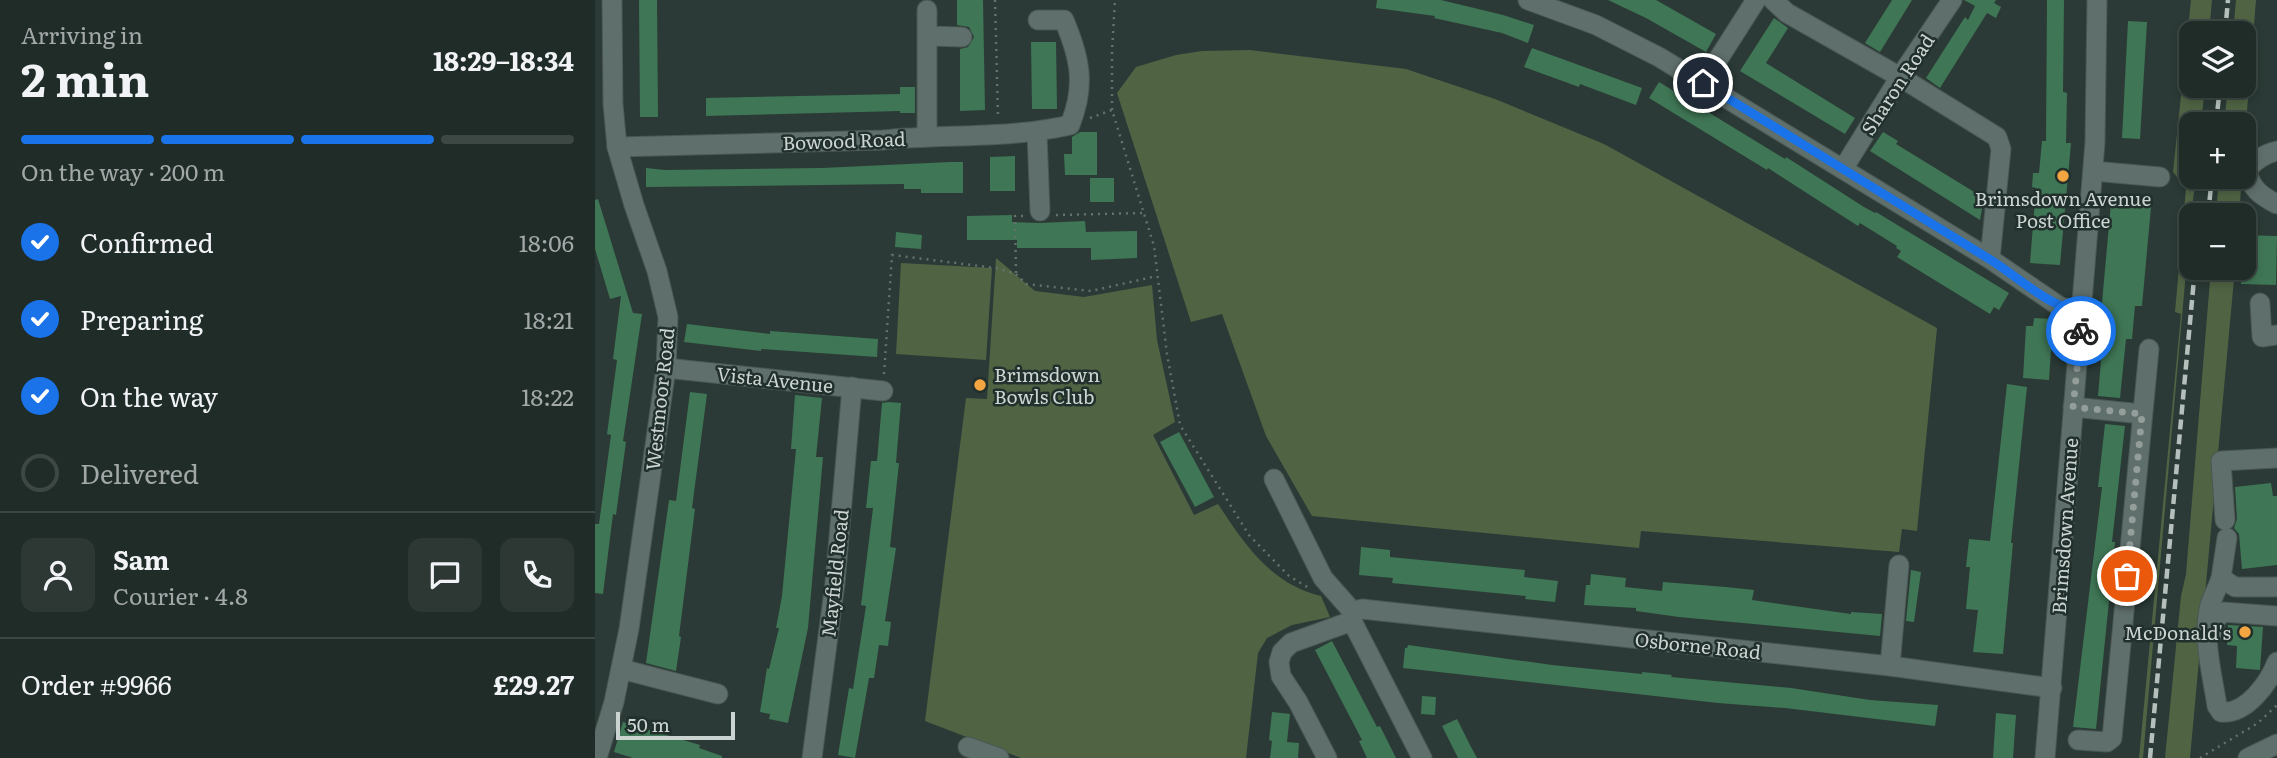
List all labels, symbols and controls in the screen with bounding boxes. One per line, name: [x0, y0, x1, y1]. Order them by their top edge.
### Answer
text: Arriving in: [21, 17, 143, 51]
map controls: [2179, 21, 2256, 280]
button: layers: [2179, 21, 2256, 98]
street label: Sharon Road: [1854, 27, 1941, 140]
text: 18:29–18:34: [433, 40, 574, 79]
text: 2 min: [21, 43, 150, 111]
pin: [1673, 53, 1733, 113]
icon: home: [1684, 64, 1722, 102]
button: +: [2179, 112, 2256, 189]
street label: Bowood Road: [782, 124, 906, 156]
text: On the way · 200 m: [21, 154, 225, 188]
marker: Brimsdown Avenue Post Office: [2055, 168, 2071, 184]
place label: Brimsdown Avenue Post Office: [1975, 184, 2151, 234]
button: −: [2179, 203, 2256, 280]
text: Confirmed: [80, 222, 214, 261]
icon: check: [21, 223, 59, 261]
text: 18:06: [519, 225, 574, 259]
courier: [2046, 296, 2116, 366]
text: Preparing: [80, 299, 203, 338]
icon: check: [21, 300, 59, 338]
text: 18:21: [524, 302, 574, 336]
icon: bike: [2062, 312, 2100, 350]
street label: Westmoor Road: [638, 326, 680, 472]
street label: Vista Avenue: [715, 359, 835, 399]
place label: Brimsdown Bowls Club: [994, 360, 1100, 410]
text: On the way: [80, 376, 218, 415]
icon: check: [21, 377, 59, 415]
marker: Brimsdown Bowls Club: [972, 377, 988, 393]
text: 18:22: [521, 379, 574, 413]
street label: Brimsdown Avenue: [2044, 437, 2084, 615]
text: Delivered: [80, 453, 199, 492]
street label: Mayfield Road: [813, 507, 855, 638]
button: person: [21, 538, 95, 612]
button: chat: [408, 538, 482, 612]
button: phone: [500, 538, 574, 612]
text: Sam: [113, 539, 169, 578]
pin: [2097, 546, 2157, 606]
icon: bag: [2108, 557, 2146, 595]
text: Courier · 4.8: [113, 578, 248, 612]
place label: McDonald's: [2124, 618, 2231, 646]
street label: Osborne Road: [1634, 624, 1763, 666]
marker: McDonald's: [2237, 624, 2253, 640]
text: Order #9966: [21, 664, 172, 703]
text: £29.27: [493, 664, 574, 703]
scale bar: [616, 709, 735, 741]
text: 50 m: [627, 710, 670, 738]

